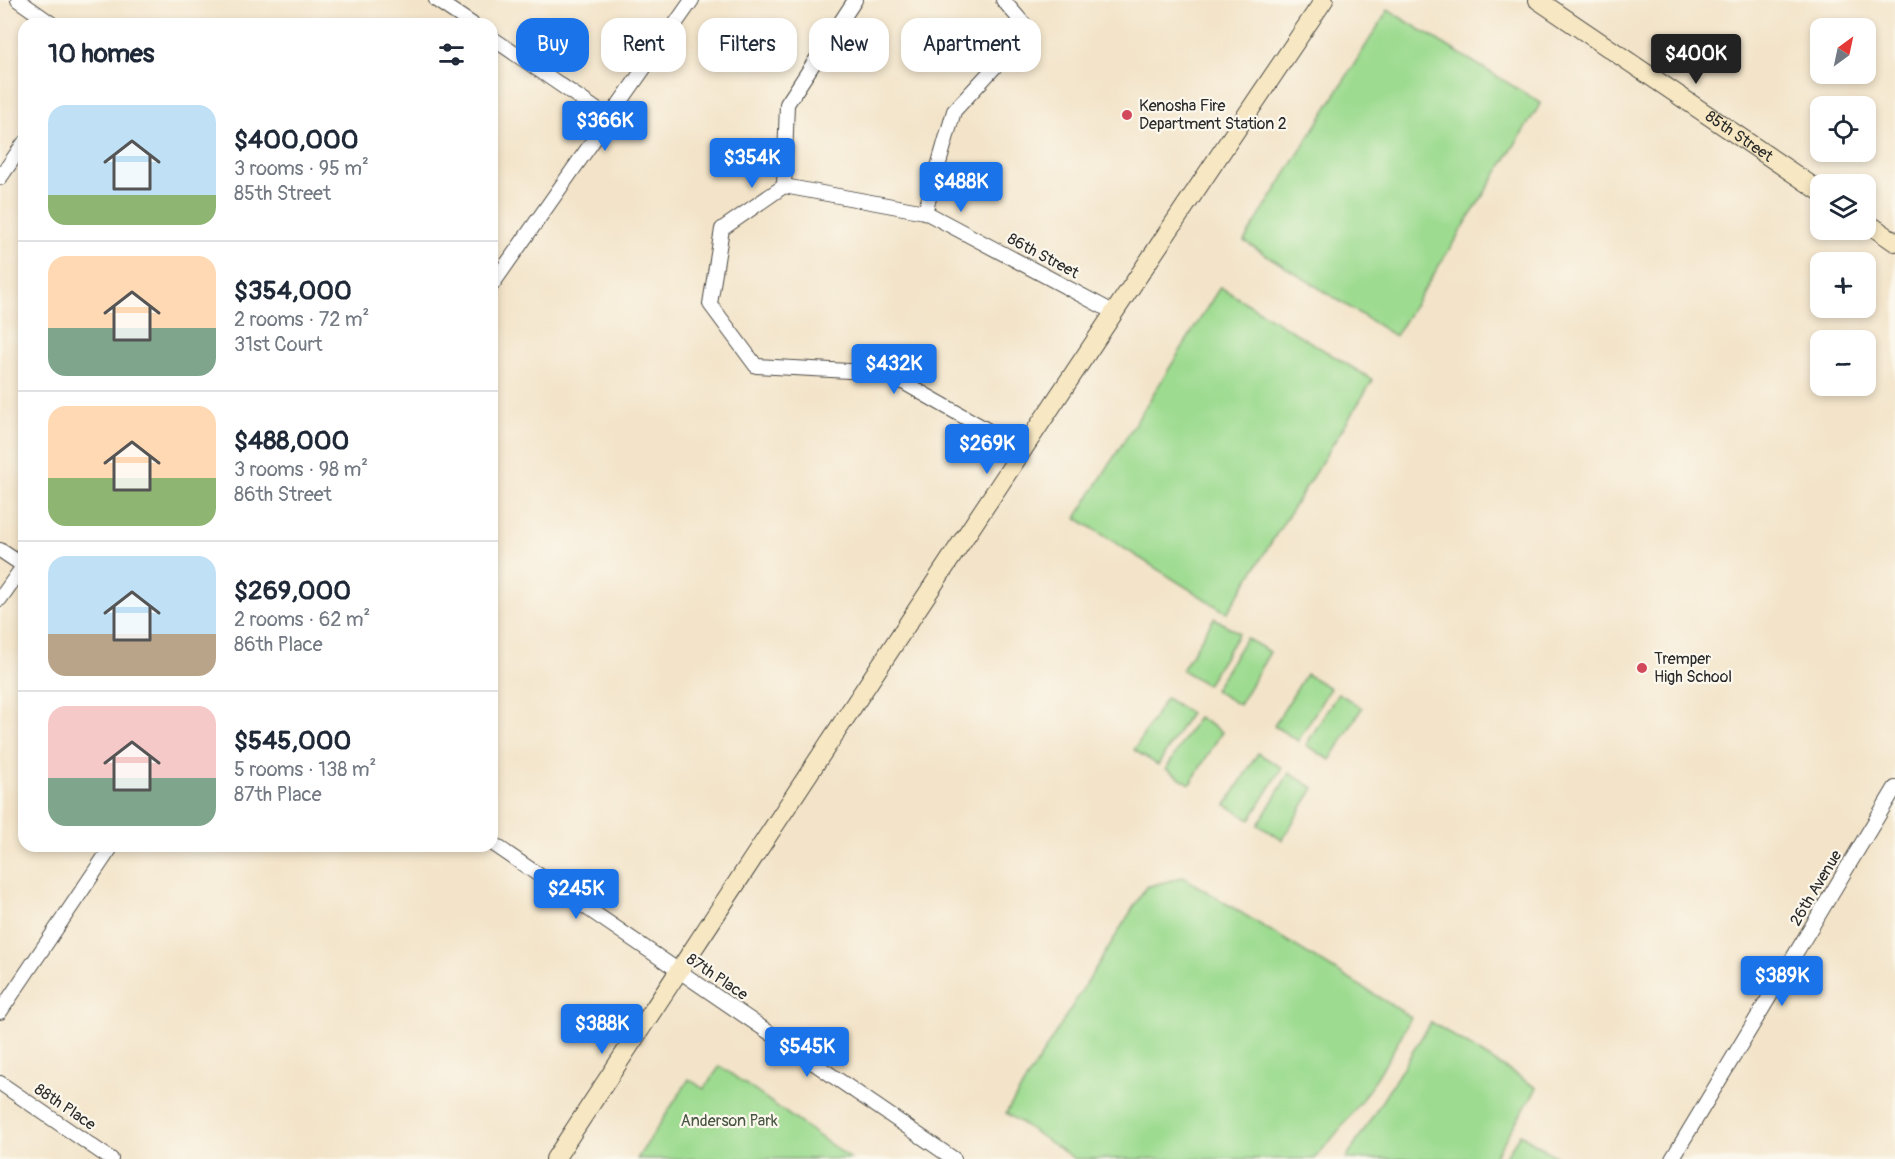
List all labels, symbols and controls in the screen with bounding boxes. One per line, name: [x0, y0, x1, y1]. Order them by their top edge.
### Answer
chip: Buy: [516, 18, 589, 72]
chip: Rent: [601, 18, 686, 72]
chip: Filters: [698, 18, 797, 72]
chip: New: [809, 18, 889, 72]
chip: Apartment: [901, 18, 1041, 72]
north arrow: [1810, 18, 1876, 84]
map controls: [1810, 18, 1876, 396]
pin: $400K: [1654, 34, 1738, 85]
text: 10 homes: [48, 38, 154, 70]
icon: filters: [435, 38, 468, 71]
text: $400K: [1665, 41, 1727, 66]
place label: Kenosha Fire Department Station 2: [1139, 96, 1287, 134]
button: locate: [1810, 96, 1876, 162]
pin: $366K: [563, 101, 647, 152]
street label: 85th Street: [1701, 106, 1777, 167]
text: $366K: [576, 108, 634, 133]
marker: Kenosha Fire Department Station 2: [1120, 108, 1134, 122]
text: $400,000: [234, 124, 359, 156]
icon: home: [96, 129, 168, 201]
pin: $354K: [710, 138, 794, 189]
text: $354K: [724, 145, 780, 170]
text: 3 rooms · 95 m²: [234, 156, 369, 181]
pin: $488K: [919, 162, 1003, 213]
text: $488K: [934, 169, 988, 194]
button: layers: [1810, 174, 1876, 240]
text: 85th Street: [234, 181, 331, 206]
street label: 86th Street: [1004, 229, 1083, 283]
button: +: [1810, 252, 1876, 318]
text: $354,000: [234, 275, 352, 307]
icon: home: [96, 280, 168, 352]
text: 2 rooms · 72 m²: [234, 307, 369, 332]
button: −: [1810, 330, 1876, 396]
text: 31st Court: [234, 332, 323, 357]
pin: $432K: [852, 344, 936, 395]
text: $432K: [866, 351, 922, 376]
pin: $269K: [945, 424, 1029, 475]
text: $488,000: [234, 425, 349, 457]
icon: home: [96, 430, 168, 502]
text: $269K: [959, 431, 1015, 456]
text: 3 rooms · 98 m²: [234, 457, 368, 482]
text: 86th Street: [234, 482, 332, 507]
text: $269,000: [234, 575, 351, 607]
icon: home: [96, 580, 168, 652]
text: 2 rooms · 62 m²: [234, 607, 370, 632]
text: 86th Place: [234, 632, 323, 657]
place label: Tremper High School: [1654, 649, 1732, 687]
marker: Tremper High School: [1635, 661, 1649, 675]
text: $545,000: [234, 725, 351, 757]
icon: home: [96, 730, 168, 802]
text: 5 rooms · 138 m²: [234, 757, 376, 782]
text: 87th Place: [234, 782, 322, 807]
street label: 26th Avenue: [1786, 846, 1846, 930]
pin: $245K: [534, 869, 618, 920]
text: $245K: [548, 876, 604, 901]
street label: 87th Place: [682, 949, 752, 1005]
pin: $389K: [1740, 956, 1824, 1007]
text: $389K: [1755, 963, 1809, 988]
pin: $388K: [560, 1004, 644, 1055]
text: $388K: [575, 1011, 629, 1036]
pin: $545K: [765, 1027, 849, 1078]
text: $545K: [779, 1034, 835, 1059]
street label: 88th Place: [31, 1079, 100, 1135]
park label: Anderson Park: [680, 1111, 778, 1131]

